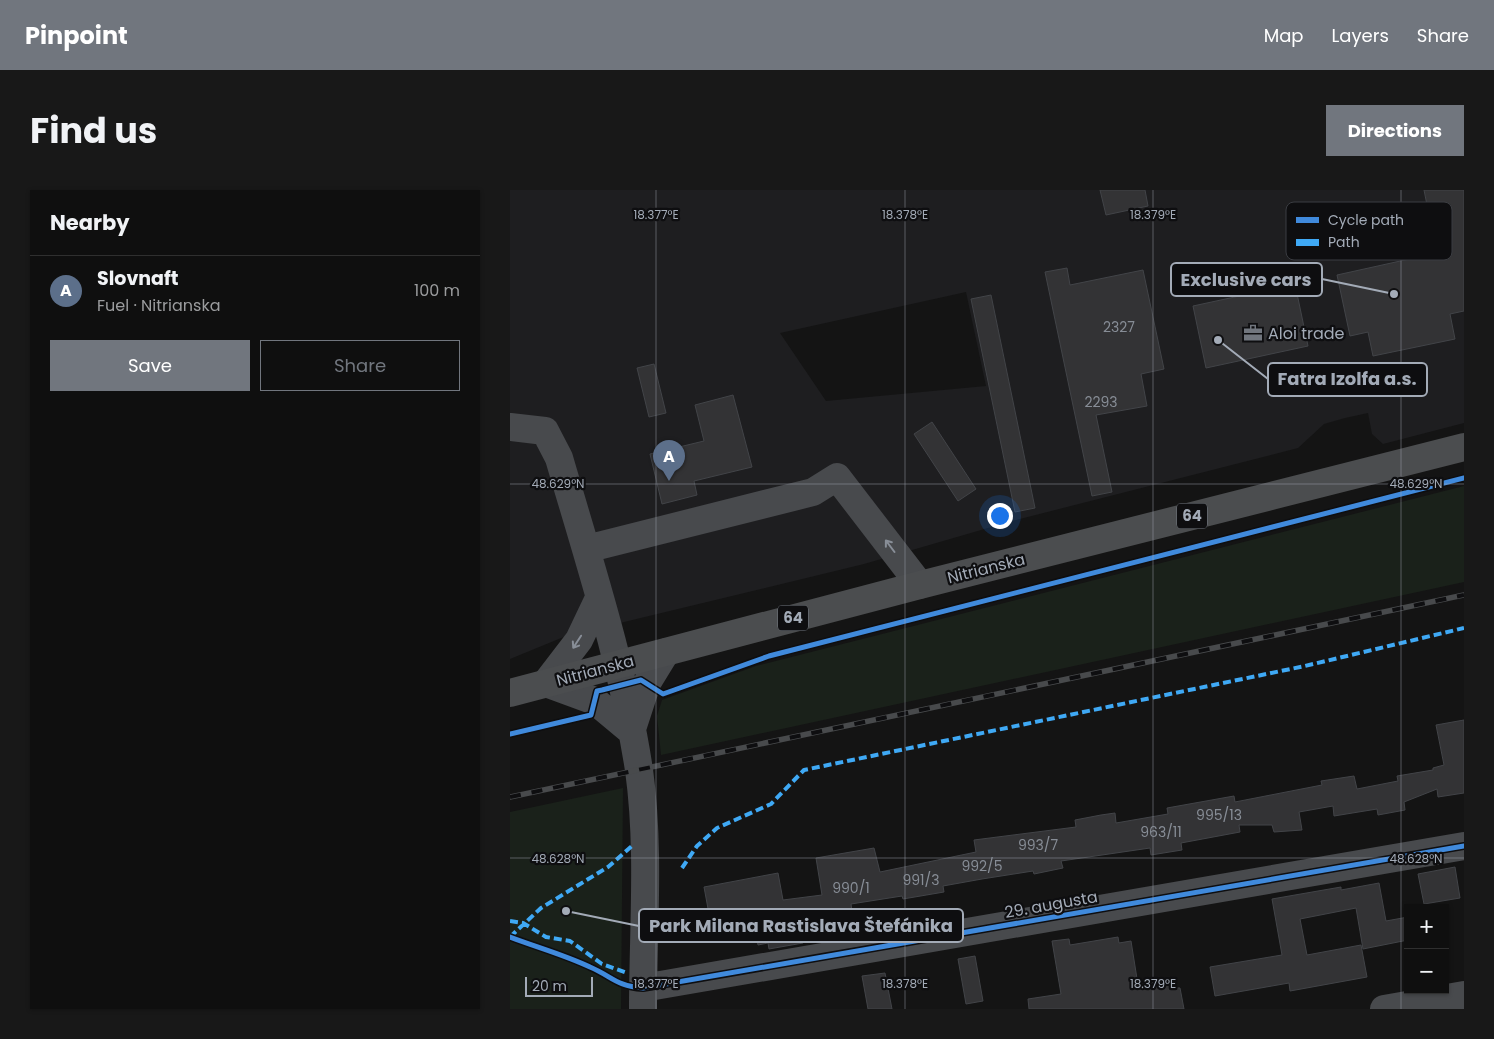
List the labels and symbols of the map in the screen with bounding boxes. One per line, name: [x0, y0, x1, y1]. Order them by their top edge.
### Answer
legend: [1286, 202, 1452, 260]
text: 18.377°E: [633, 206, 679, 223]
text: 18.378°E: [882, 206, 928, 223]
text: 18.379°E: [1130, 206, 1176, 223]
text: Cycle path: [1328, 210, 1404, 230]
text: Path: [1328, 232, 1360, 252]
callout: Exclusive cars: [1171, 263, 1322, 296]
text: Exclusive cars: [1180, 267, 1312, 292]
house number: 2327: [1103, 317, 1135, 337]
office icon: Aloi trade: [1242, 322, 1264, 344]
place label: Aloi trade: [1268, 322, 1345, 345]
callout: Fatra Izolfa a.s.: [1268, 363, 1427, 396]
text: Fatra Izolfa a.s.: [1277, 366, 1417, 391]
house number: 2293: [1084, 392, 1118, 412]
pin: A: [653, 440, 685, 481]
text: 48.629°N: [531, 475, 585, 492]
text: 48.629°N: [1389, 475, 1443, 492]
your location: [987, 503, 1013, 529]
road number: 64: [1177, 504, 1207, 528]
one-way arrow: [885, 539, 895, 553]
street label: Nitrianska: [945, 548, 1027, 589]
road number: 64: [778, 606, 808, 630]
one-way arrow: [571, 634, 581, 648]
street label: Nitrianska: [554, 649, 636, 692]
house number: 995/13: [1196, 805, 1242, 825]
house number: 963/11: [1140, 822, 1182, 842]
house number: 993/7: [1018, 835, 1058, 855]
text: 48.628°N: [531, 850, 585, 867]
text: 48.628°N: [1389, 850, 1443, 867]
house number: 992/5: [961, 856, 1003, 876]
house number: 991/3: [902, 870, 940, 890]
house number: 990/1: [832, 878, 870, 898]
street label: 29. augusta: [1003, 885, 1099, 924]
callout: Park Milana Rastislava Štefánika: [639, 909, 963, 942]
text: Park Milana Rastislava Štefánika: [649, 913, 953, 938]
scale bar: [525, 974, 592, 997]
text: 18.377°E: [633, 975, 679, 992]
text: 18.378°E: [882, 975, 928, 992]
text: 18.379°E: [1130, 975, 1176, 992]

